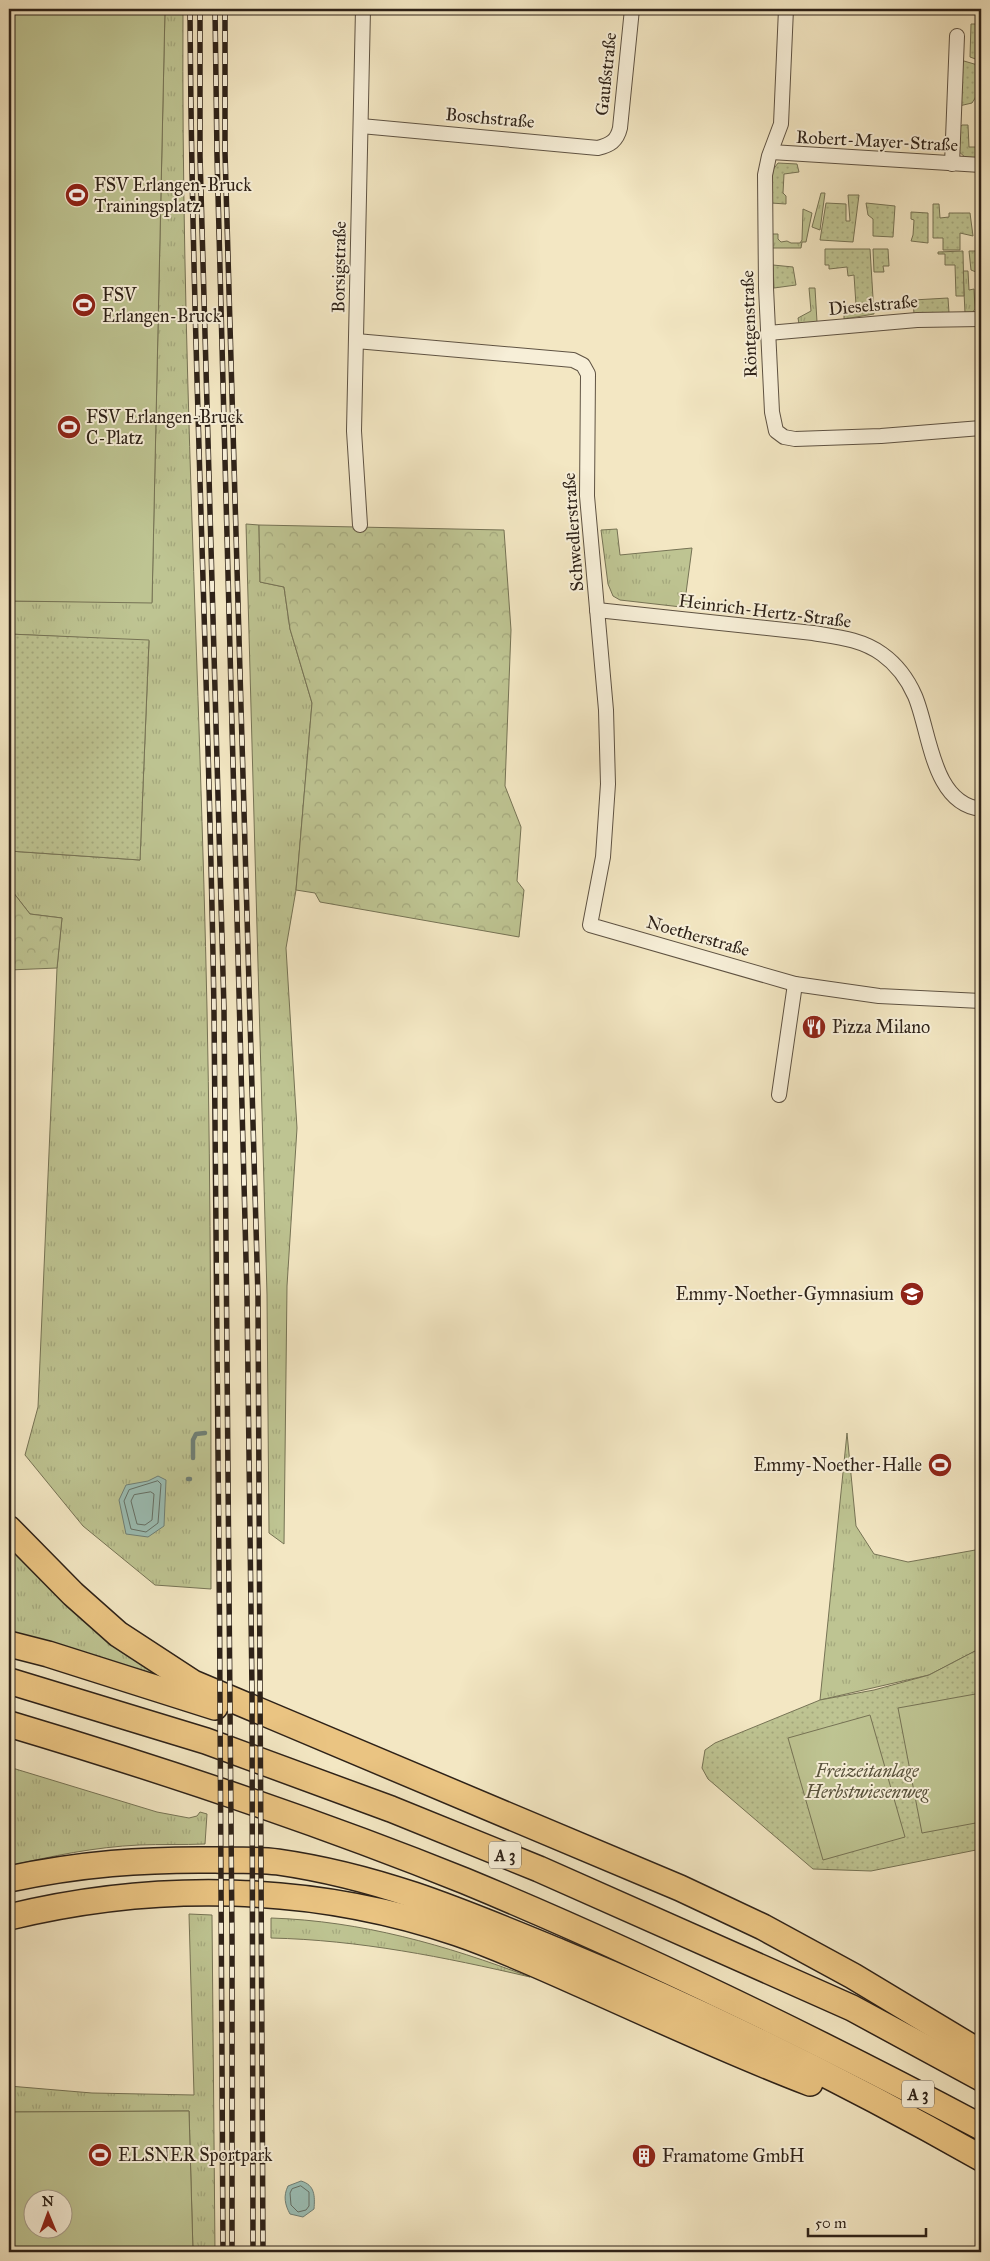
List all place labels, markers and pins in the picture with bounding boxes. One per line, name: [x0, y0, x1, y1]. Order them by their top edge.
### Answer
place label: FSV Erlangen-Bruck Trainingsplatz: [94, 174, 252, 218]
sports icon: FSV Erlangen-Bruck Trainingsplatz: [64, 182, 90, 208]
place label: FSV Erlangen-Bruck: [102, 284, 222, 328]
sports icon: FSV Erlangen-Bruck: [71, 292, 97, 318]
place label: FSV Erlangen-Bruck C-Platz: [86, 406, 244, 449]
sports icon: FSV Erlangen-Bruck C-Platz: [56, 414, 82, 440]
restaurant icon: Pizza Milano: [801, 1014, 827, 1040]
place label: Pizza Milano: [832, 1016, 930, 1038]
school or university icon: Emmy-Noether-Gymnasium: [899, 1281, 925, 1307]
place label: Emmy-Noether-Gymnasium: [676, 1283, 894, 1305]
sports icon: Emmy-Noether-Halle: [927, 1452, 953, 1478]
place label: Emmy-Noether-Halle: [753, 1454, 922, 1476]
sports icon: ELSNER Sportpark: [87, 2142, 113, 2168]
building icon: Framatome GmbH: [631, 2143, 657, 2169]
place label: ELSNER Sportpark: [118, 2144, 273, 2166]
place label: Framatome GmbH: [662, 2145, 805, 2167]

